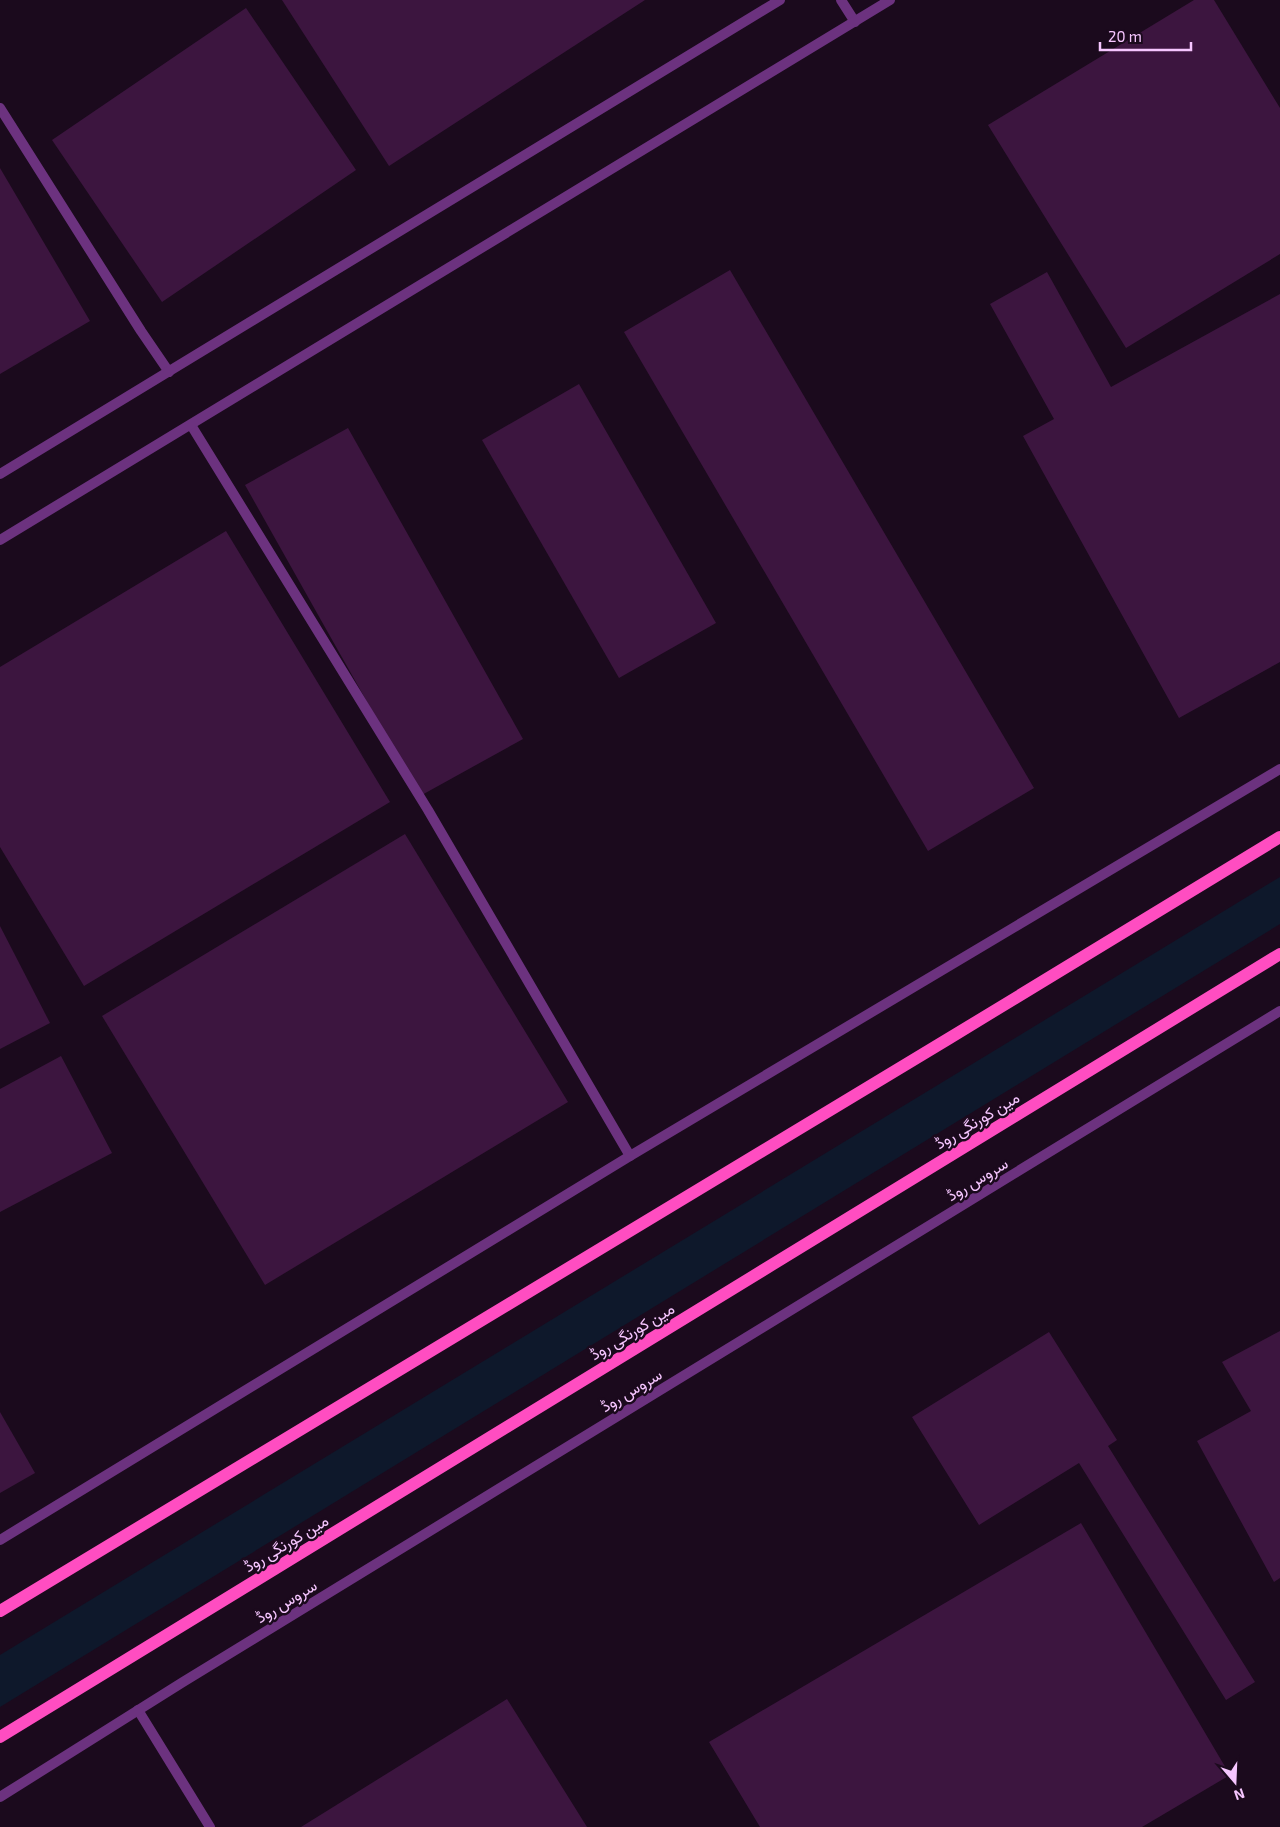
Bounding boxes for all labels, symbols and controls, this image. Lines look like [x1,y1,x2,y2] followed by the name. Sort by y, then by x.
[1100,20,1191,52] scale bar
[1108,27,1142,45] text: 20 m
[931,1087,1024,1154] street label: مین کورنگی روڈ
[943,1153,1012,1206] street label: سروس روڈ
[586,1298,679,1365] street label: مین کورنگی روڈ
[597,1364,666,1417] street label: سروس روڈ
[240,1510,333,1577] street label: مین کورنگی روڈ
[252,1575,321,1628] street label: سروس روڈ
[1210,1757,1260,1807] north arrow
[1232,1785,1247,1804] text: N

